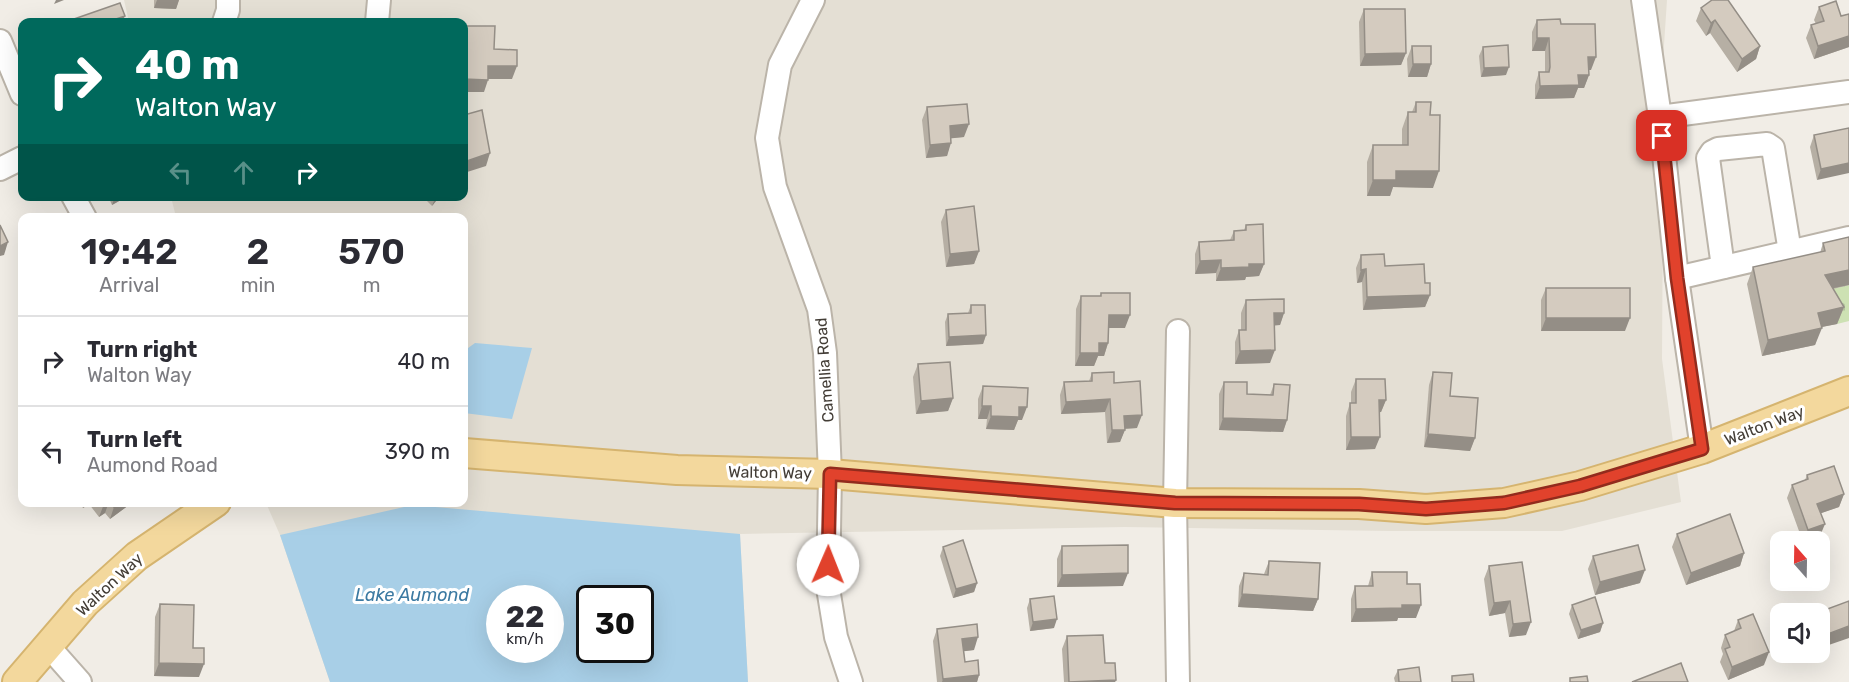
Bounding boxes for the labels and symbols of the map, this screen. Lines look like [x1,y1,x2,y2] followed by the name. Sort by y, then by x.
[1636,110,1687,161] pin
[811,317,838,423] street label: Camellia Road
[1722,402,1807,449] street label: Walton Way
[728,462,812,483] street label: Walton Way
[1770,531,1830,591] north arrow
[796,533,860,597] position arrow
[72,549,147,620] street label: Walton Way
[355,584,469,606] water label: Lake Aumond
[576,585,654,663] speed limit sign: 30

